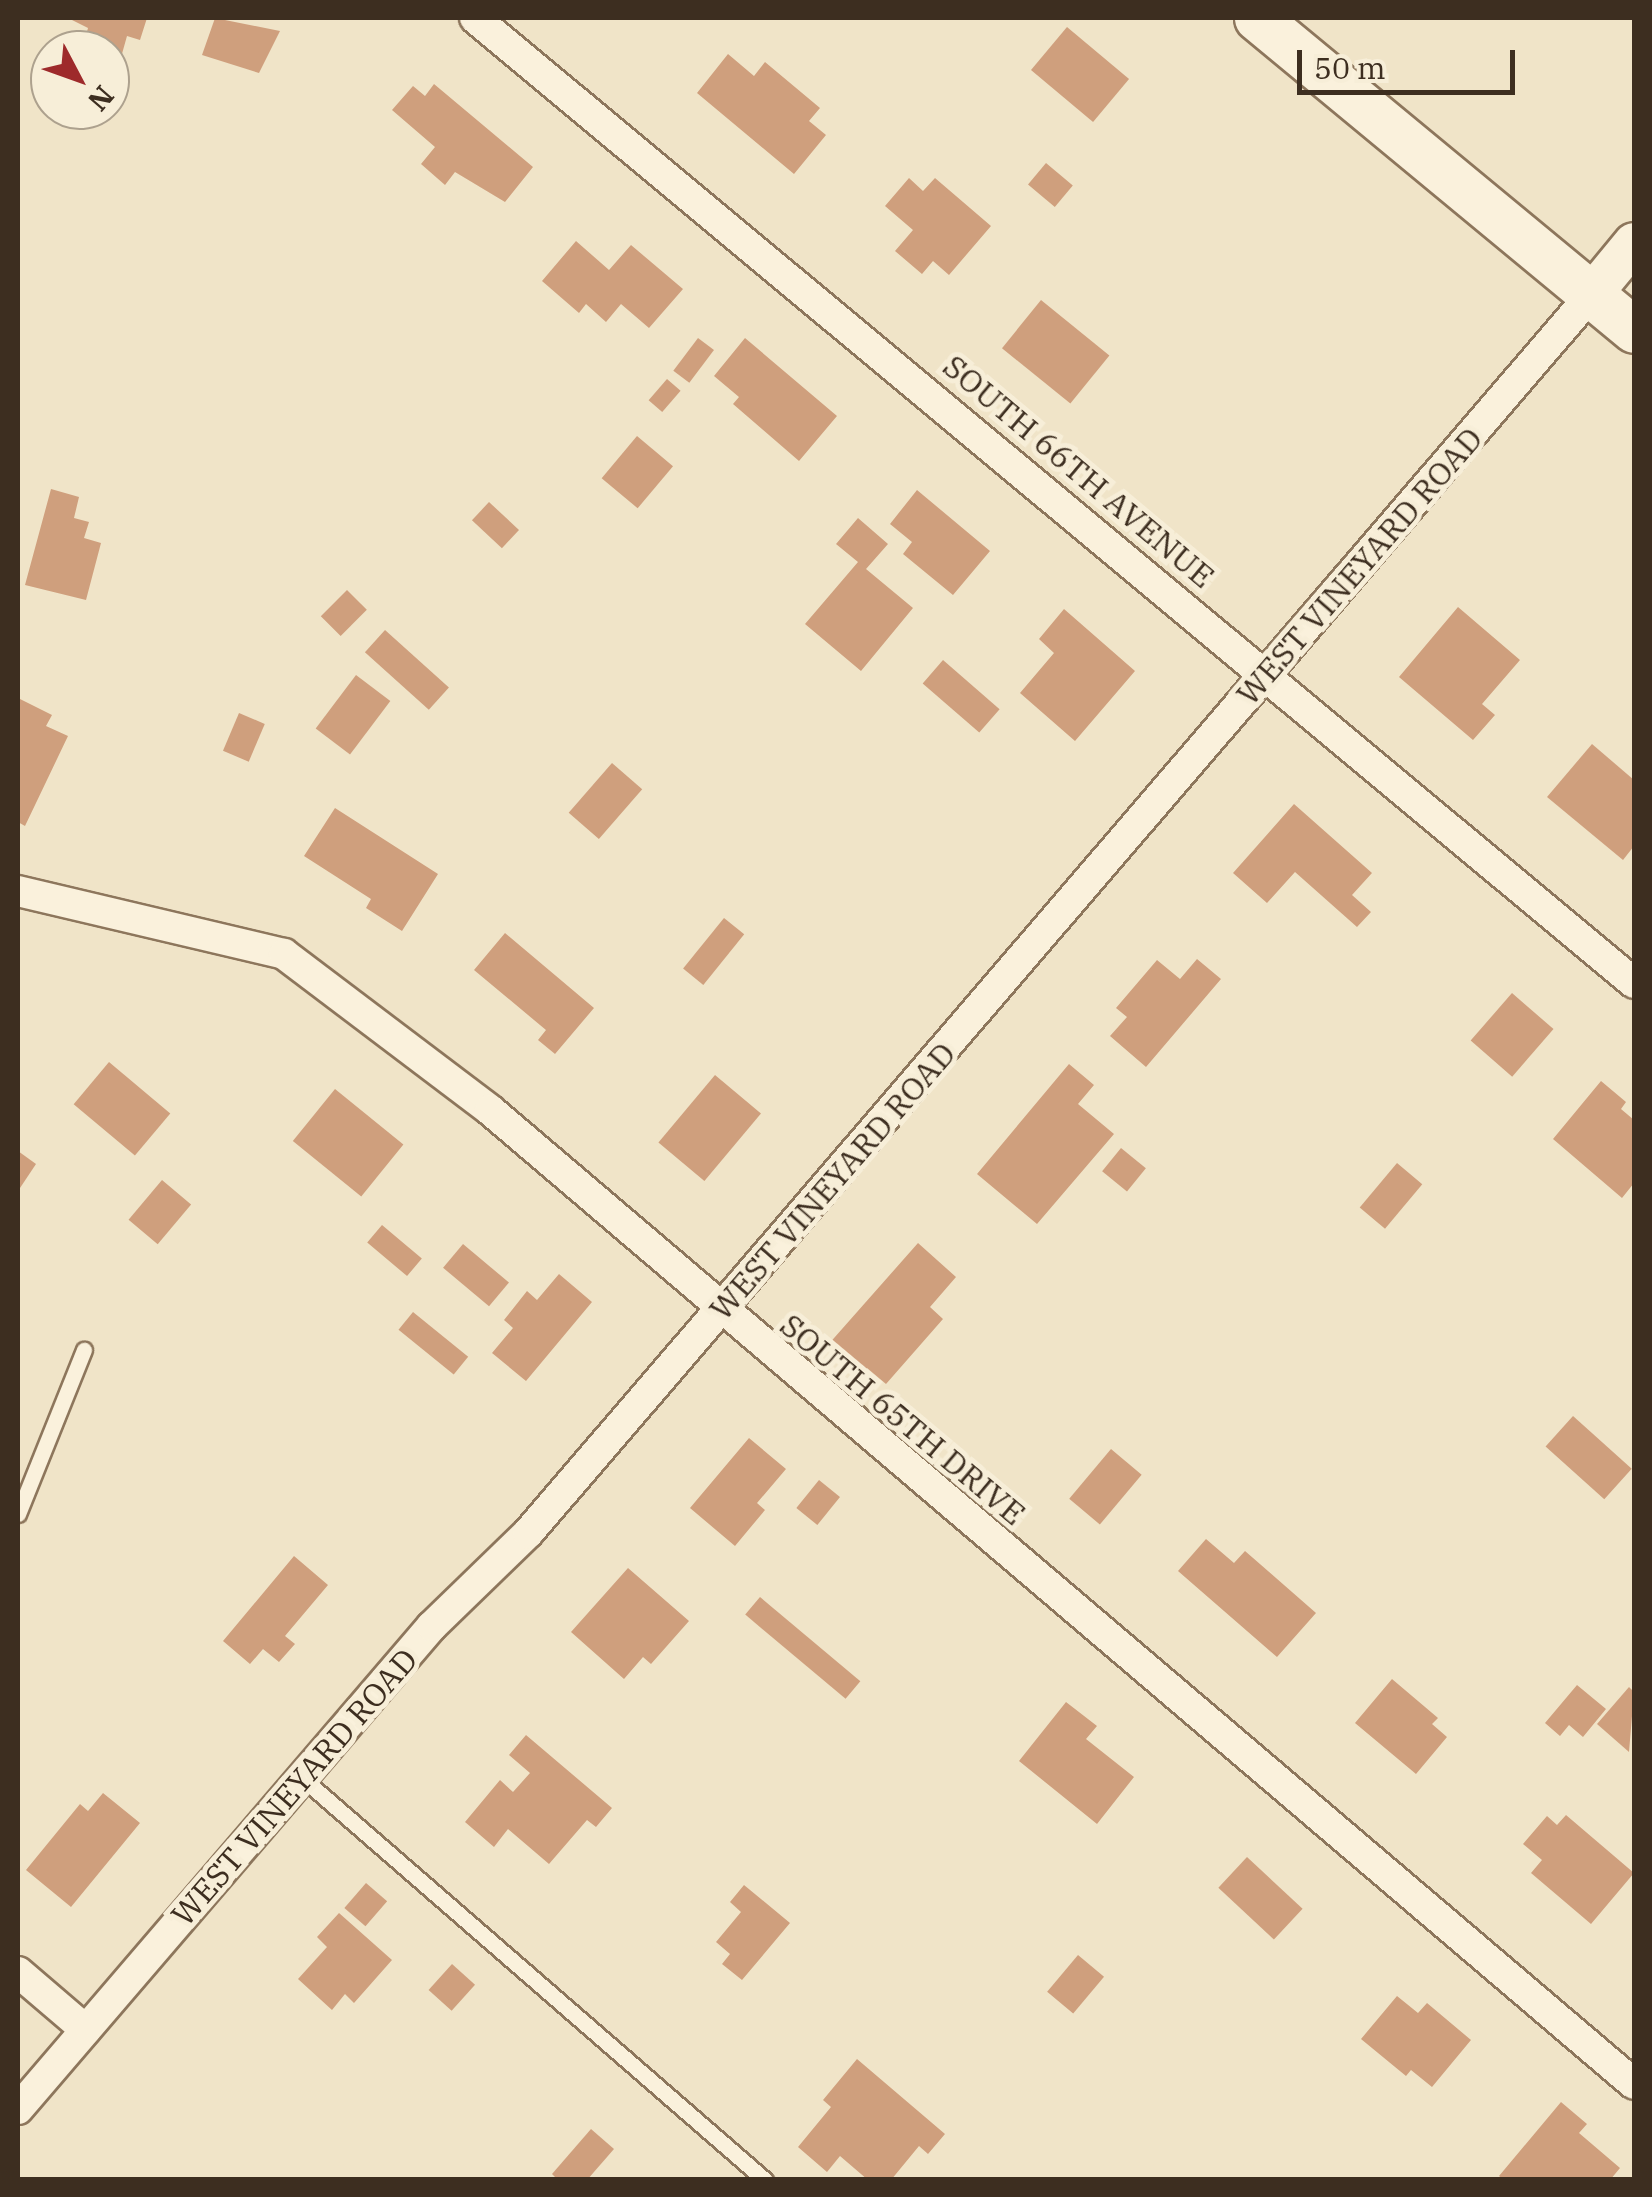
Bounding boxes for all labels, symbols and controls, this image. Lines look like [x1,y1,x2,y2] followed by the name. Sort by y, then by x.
[30,30,130,130] north arrow
[1302,30,1520,92] scale bar
[1314,48,1386,87] text: 50 m
[80,78,123,119] text: N
[936,346,1222,596] street label: SOUTH 66TH AVENUE
[1228,419,1490,713] street label: WEST VINEYARD ROAD
[701,1034,963,1328] street label: WEST VINEYARD ROAD
[773,1305,1033,1533] street label: SOUTH 65TH DRIVE
[163,1640,425,1934] street label: WEST VINEYARD ROAD

